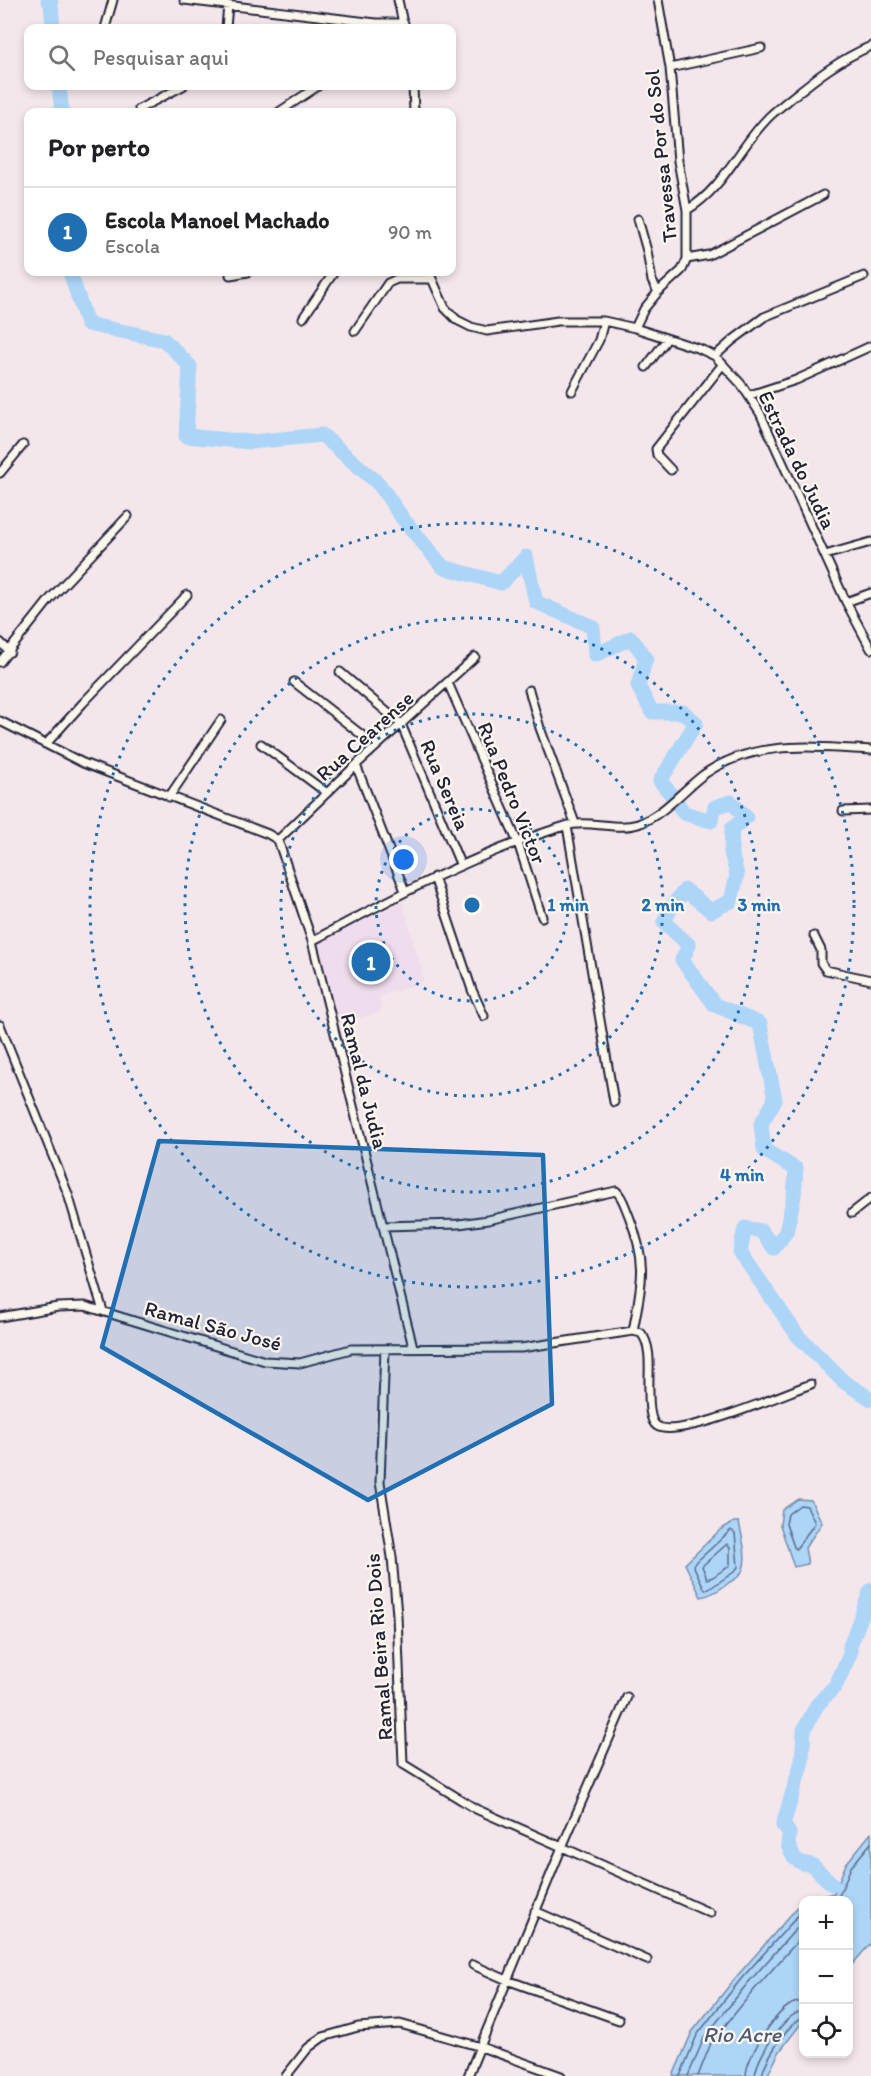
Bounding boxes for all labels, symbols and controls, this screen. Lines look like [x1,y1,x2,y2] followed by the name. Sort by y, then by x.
[24,24,456,90] search box
[45,41,78,74] icon: search
[93,44,229,71] text: Pesquisar aqui
[639,68,682,244] street label: Travessa Por do Sol
[48,131,150,163] text: Por perto
[105,207,329,234] text: Escola Manoel Machado
[63,220,72,244] text: 1
[388,220,432,244] text: 90 m
[105,234,160,258] text: Escola
[753,387,842,533] street label: Estrada do Judia
[311,685,419,786] street label: Rua Cearense
[473,718,552,867] street label: Rua Pedro Victor
[415,736,476,834] street label: Rua Sereia
[389,845,418,874] your location
[547,894,589,916] text: 1 min
[642,894,685,916] text: 2 min
[737,894,781,916] text: 3 min
[462,895,482,915] centre of rings
[352,940,391,984] pin: 1
[336,1010,393,1151] street label: Ramal da Judia
[720,1164,765,1186] text: 4 min
[142,1295,284,1356] street label: Ramal São José
[359,1553,398,1741] street label: Ramal Beira Rio Dois
[799,1896,853,2058] map controls
[799,1896,853,1950] button: +
[799,1950,853,2004] button: −
[799,2004,853,2058] button: locate
[703,2021,783,2048] water label: Rio Acre

